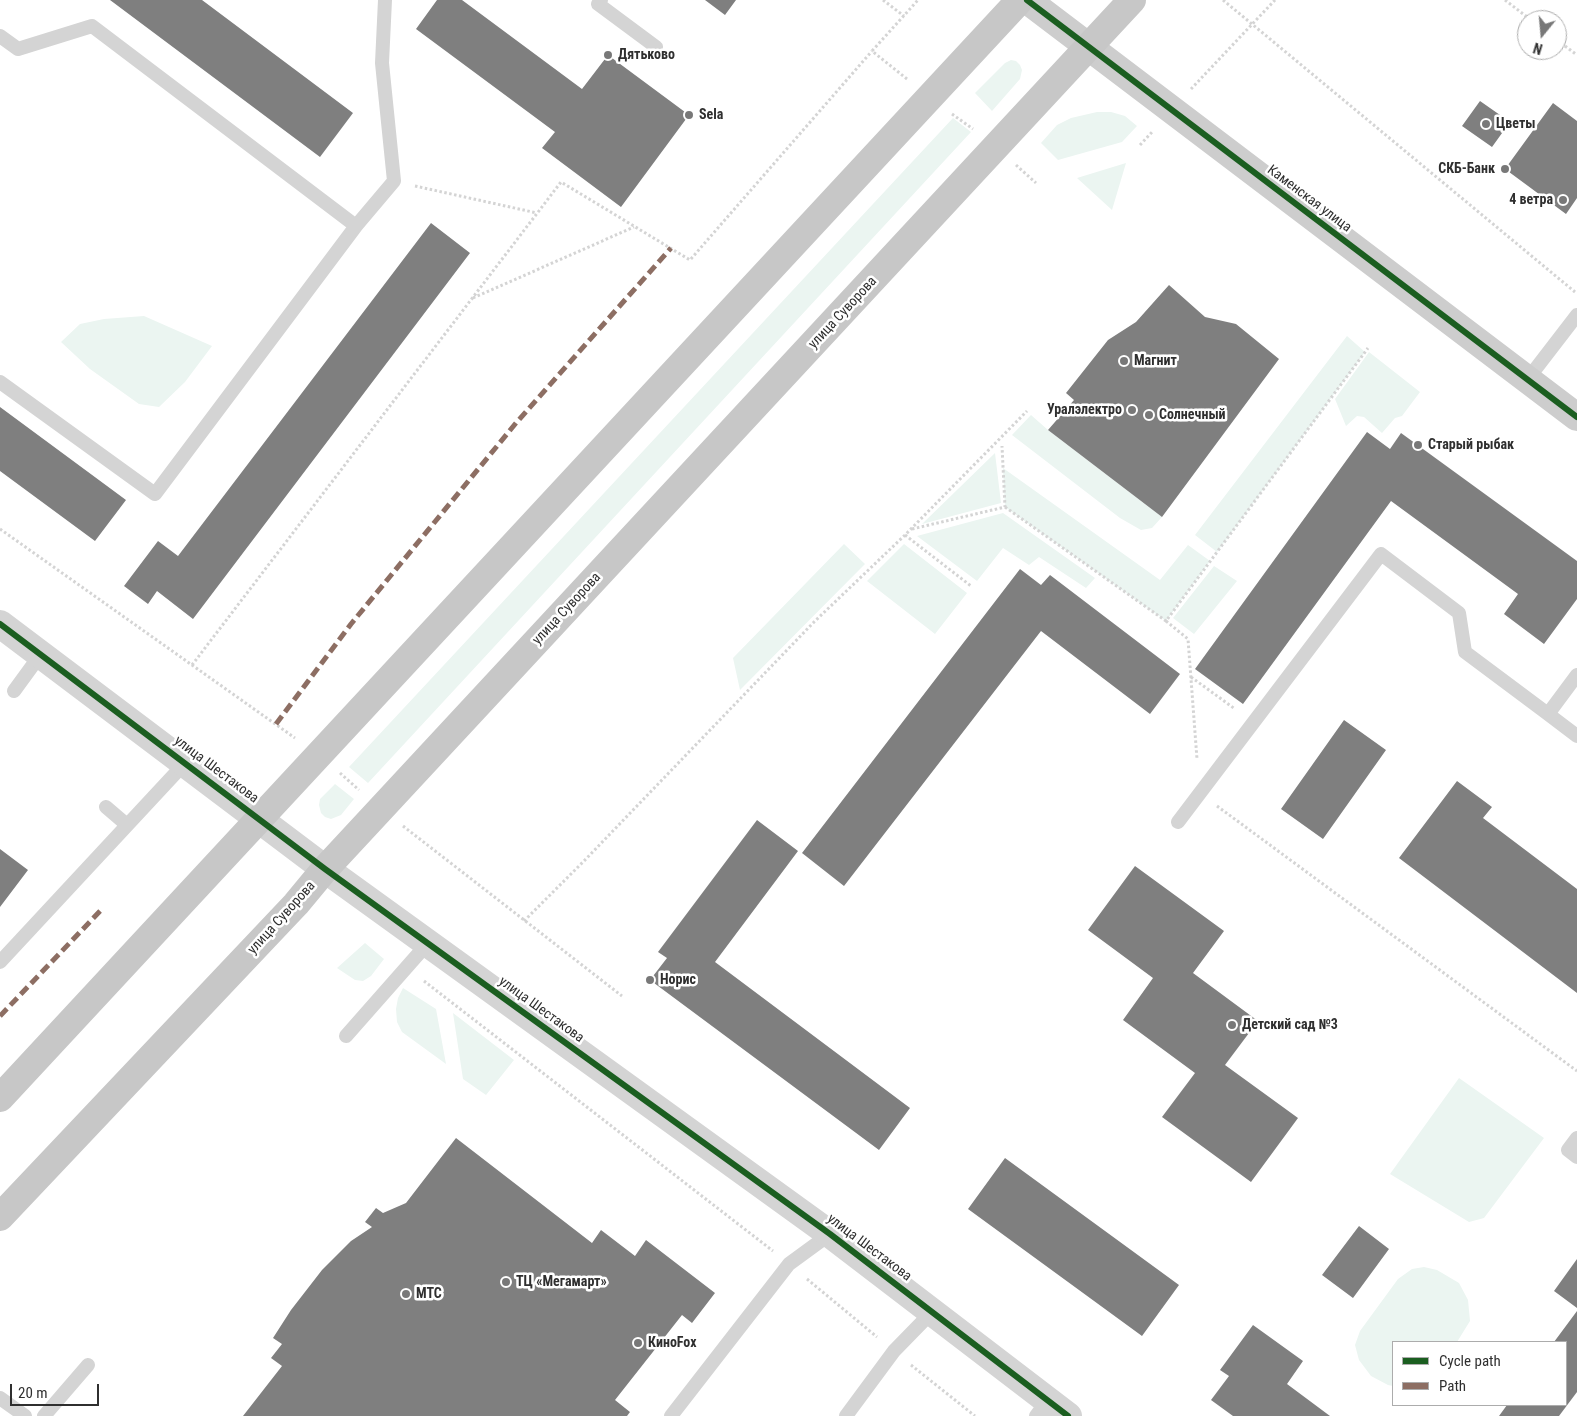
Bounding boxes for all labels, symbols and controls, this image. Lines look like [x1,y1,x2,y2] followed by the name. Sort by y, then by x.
[1517,10,1567,60] north arrow
[1531,39,1544,57] text: N
[618,47,675,63] place label: Дятьково
[602,49,614,61] marker: Дятьково
[699,107,723,123] place label: Sela
[683,109,695,121] marker: Sela
[1496,116,1536,132] place label: Цветы
[1480,118,1492,130] marker: Цветы
[1438,161,1495,177] place label: СКБ-Банк
[1264,162,1354,236] street label: Каменская улица
[1499,163,1511,175] marker: СКБ-Банк
[1509,192,1553,208] place label: 4 ветра
[1557,194,1569,206] marker: 4 ветра
[805,273,881,353] street label: улица Суворова
[1134,353,1177,369] place label: Магнит
[1118,355,1130,367] marker: Магнит
[1047,402,1122,418] place label: Уралэлектро
[1126,404,1138,416] marker: Уралэлектро
[1159,407,1226,423] place label: Солнечный
[1143,409,1155,421] marker: Солнечный
[1428,437,1514,453] place label: Старый рыбак
[1412,439,1424,451] marker: Старый рыбак
[529,569,605,649] street label: улица Суворова
[170,733,262,807] street label: улица Шестакова
[245,878,319,958] street label: улица Суворова
[660,972,696,988] place label: Норис
[495,973,587,1047] street label: улица Шестакова
[644,974,656,986] marker: Норис
[1242,1017,1338,1033] place label: Детский сад №3
[1226,1019,1238,1031] marker: Детский сад №3
[823,1211,915,1285] street label: улица Шестакова
[516,1274,607,1290] place label: ТЦ «Мегамарт»
[500,1276,512,1288] marker: ТЦ «Мегамарт»
[416,1286,442,1302] place label: МТС
[400,1288,412,1300] marker: МТС
[648,1335,697,1351] place label: КиноFox
[632,1337,644,1349] marker: КиноFox
[1392,1341,1567,1406] legend
[1439,1352,1501,1370] text: Cycle path
[12,1374,101,1406] scale bar
[1439,1377,1466,1395] text: Path
[18,1384,48,1402] text: 20 m

